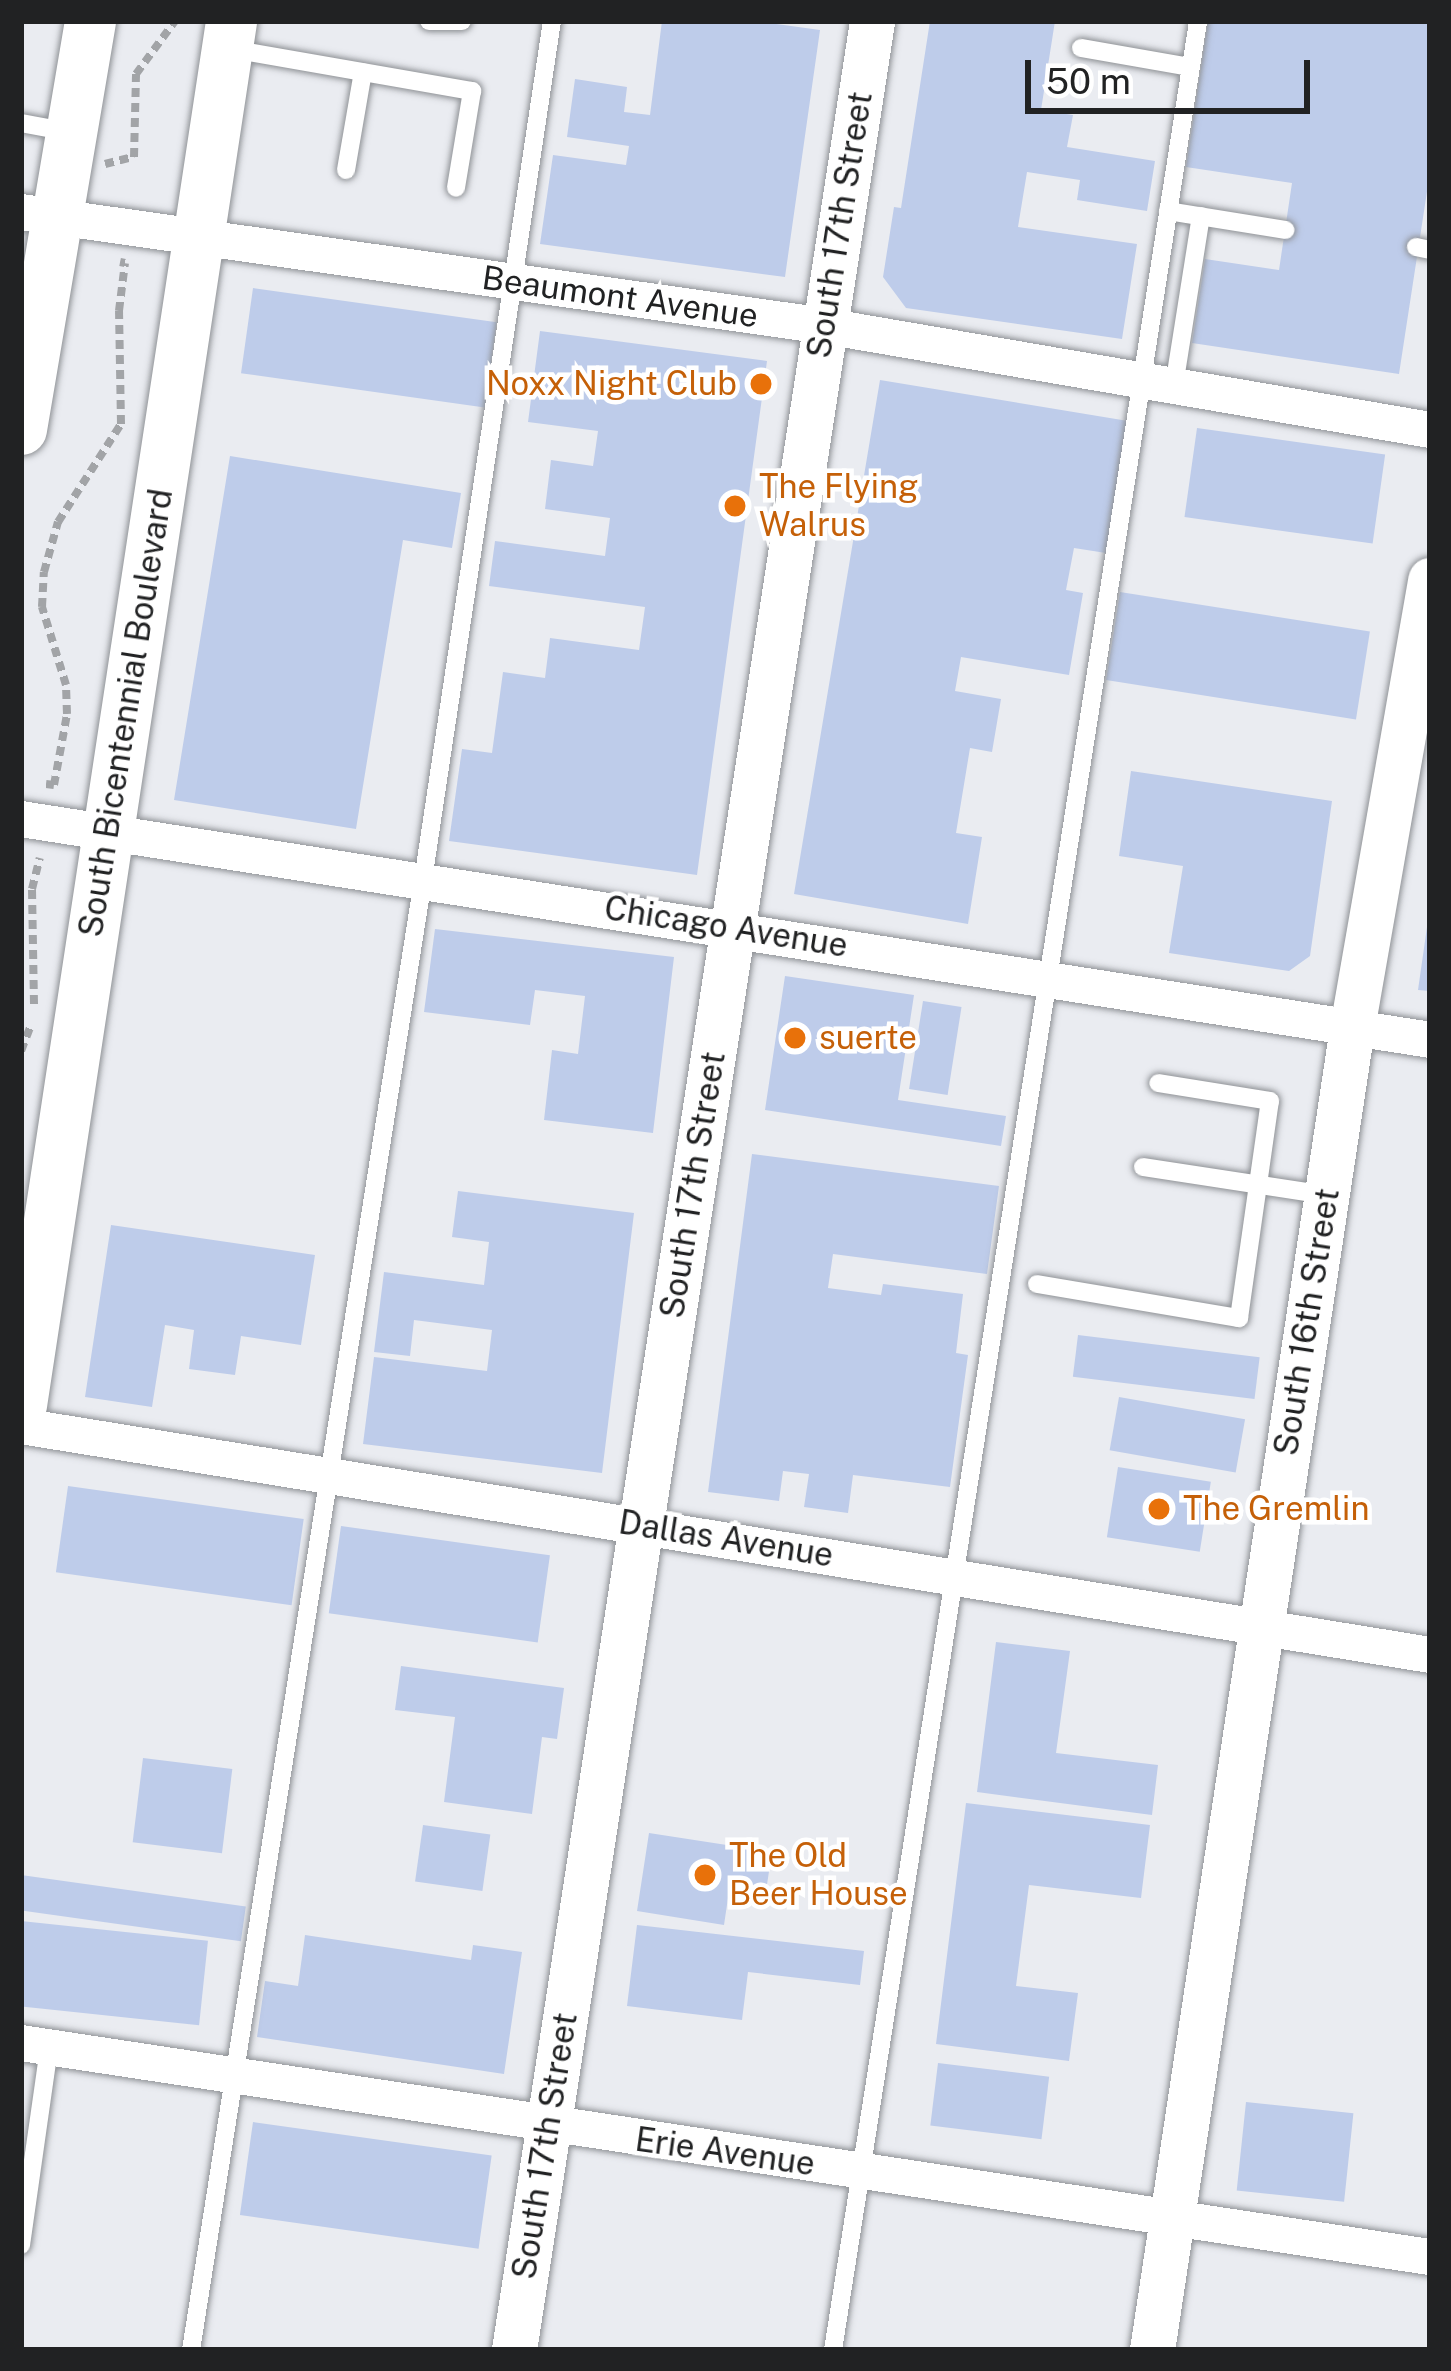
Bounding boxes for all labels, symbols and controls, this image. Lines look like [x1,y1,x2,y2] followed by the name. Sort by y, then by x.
[1031,36,1316,110] scale bar
[1046,60,1131,102] text: 50 m
[799,89,881,361] street label: South 17th Street
[480,258,760,336] street label: Beaumont Avenue
[486,364,737,404] place label: Noxx Night Club
[748,371,774,397] marker: Noxx Night Club
[759,467,919,545] place label: The Flying Walrus
[71,486,181,940] street label: South Bicentennial Boulevard
[722,493,748,519] marker: The Flying Walrus
[601,888,851,966] street label: Chicago Avenue
[819,1018,917,1058] place label: suerte
[782,1025,808,1051] marker: suerte
[652,1049,734,1321] street label: South 17th Street
[1266,1186,1348,1458] street label: South 16th Street
[1183,1489,1370,1529] place label: The Gremlin
[1146,1496,1172,1522] marker: The Gremlin
[616,1503,836,1575] street label: Dallas Avenue
[729,1836,908,1914] place label: The Old Beer House
[692,1862,718,1888] marker: The Old Beer House
[504,2010,586,2282] street label: South 17th Street
[633,2120,817,2184] street label: Erie Avenue

